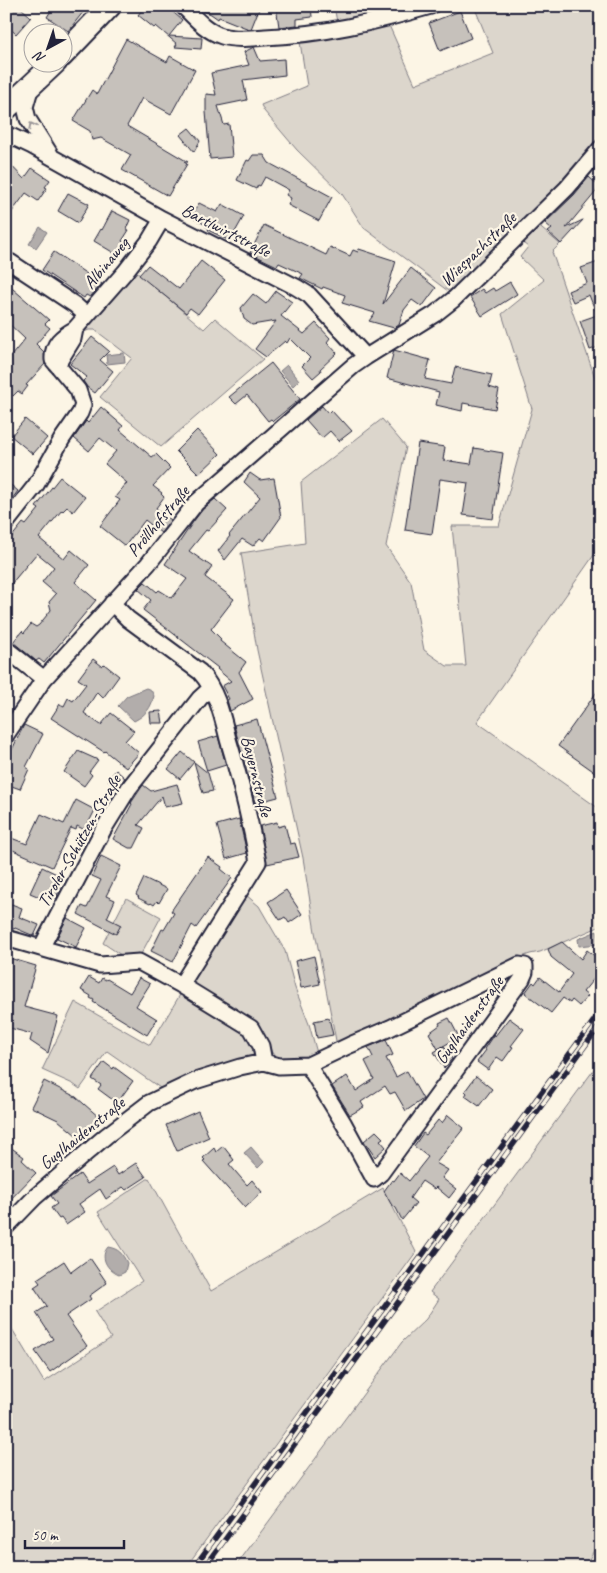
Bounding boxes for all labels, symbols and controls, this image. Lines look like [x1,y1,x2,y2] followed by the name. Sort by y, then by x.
[22,22,72,72] north arrow
[29,47,49,67] text: N
[28,122,38,131] one-way arrow
[178,198,275,262] street label: Bartlwirtstraße
[435,206,522,291] street label: Wiespachstraße
[78,232,135,293] street label: Albinaweg
[122,480,195,561] street label: Pröllhofstraße
[236,733,278,820] street label: Bayernstraße
[32,770,126,911] street label: Tiroler-Schützen-Straße
[430,971,509,1068] street label: Guglhaidenstraße
[35,1091,130,1174] street label: Guglhaidenstraße
[25,1518,124,1550] scale bar
[32,1526,59,1545] text: 50 m

